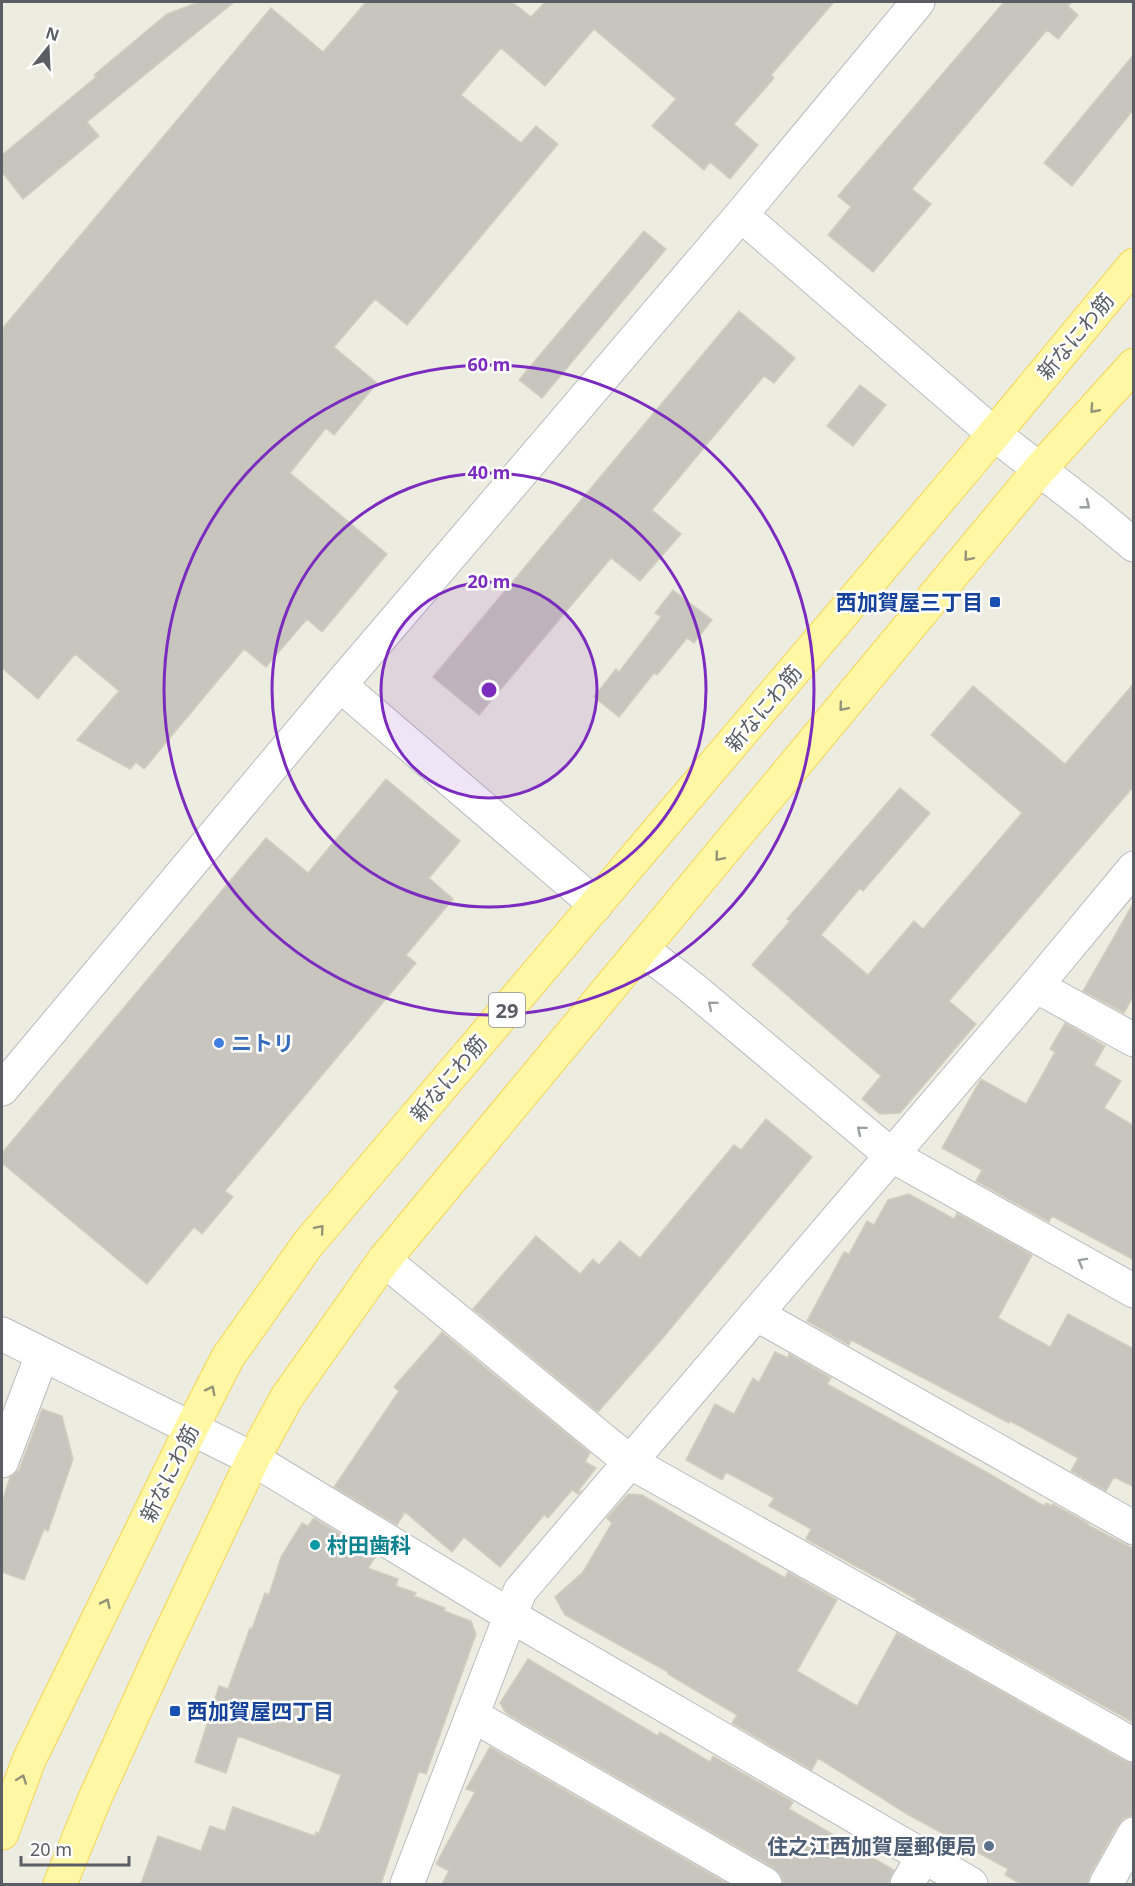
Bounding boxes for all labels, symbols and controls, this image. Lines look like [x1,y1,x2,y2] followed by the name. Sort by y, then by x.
[18,18,78,78] north arrow
[43,21,62,46] text: N
[1031,287,1119,385] street label: 新なにわ筋
[468,352,510,376] text: 60 m
[1090,402,1101,413] one-way arrow
[468,460,510,484] text: 40 m
[1079,498,1090,509] one-way arrow
[964,550,975,561] one-way arrow
[468,569,510,593] text: 20 m
[836,588,983,616] place label: 西加賀屋三丁目
[988,595,1002,609] marker: 西加賀屋三丁目
[719,659,807,757] street label: 新なにわ筋
[479,680,499,700] centre of rings
[839,700,850,711] one-way arrow
[715,850,726,861] one-way arrow
[489,993,525,1027] road number: 29
[708,1001,719,1012] one-way arrow
[231,1029,294,1057] place label: ニトリ
[404,1029,492,1127] street label: 新なにわ筋
[212,1036,226,1050] marker: ニトリ
[857,1127,868,1138] one-way arrow
[313,1225,324,1236] one-way arrow
[1078,1258,1089,1269] one-way arrow
[204,1386,215,1396] one-way arrow
[133,1420,205,1526] street label: 新なにわ筋
[327,1531,411,1559] place label: 村田歯科
[308,1538,322,1552] marker: 村田歯科
[99,1598,110,1609] one-way arrow
[187,1697,334,1725] place label: 西加賀屋四丁目
[168,1704,182,1718] marker: 西加賀屋四丁目
[15,1774,27,1785] one-way arrow
[21,1829,129,1867] scale bar
[767,1832,977,1860] place label: 住之江西加賀屋郵便局
[30,1837,72,1861] text: 20 m
[982,1839,996,1853] marker: 住之江西加賀屋郵便局

